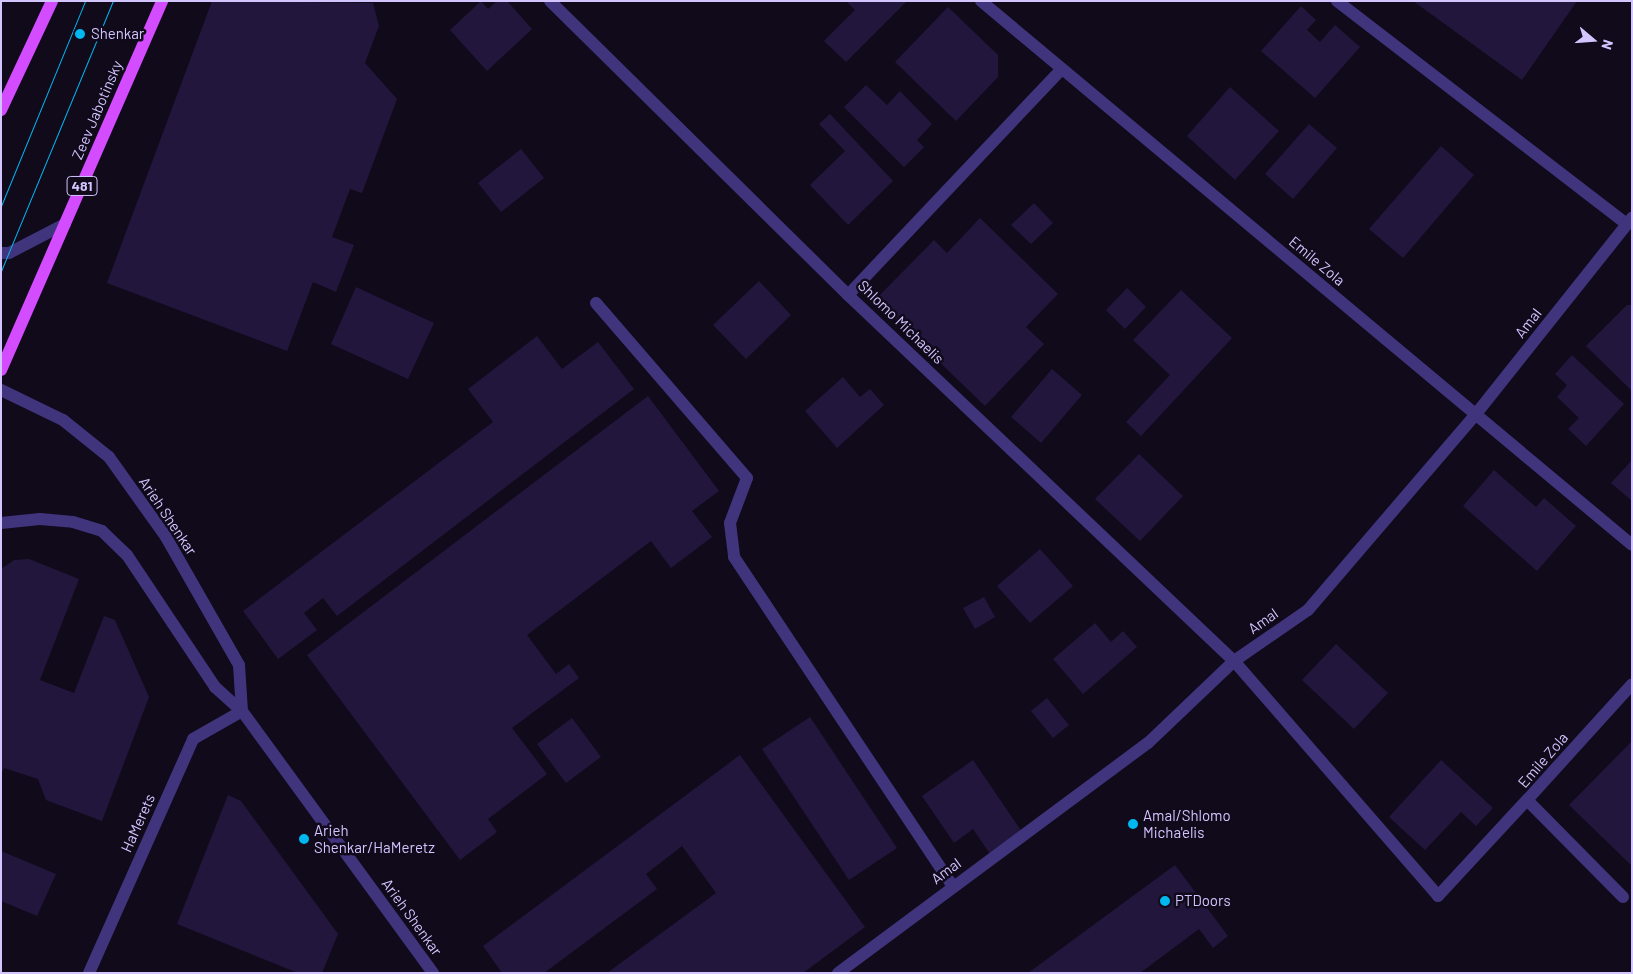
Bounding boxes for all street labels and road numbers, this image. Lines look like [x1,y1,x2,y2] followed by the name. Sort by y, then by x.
[68,58,126,162] street label: Zeev Jabotinsky
[66,175,98,198] road number: 481
[1285,232,1349,290] street label: Emile Zola
[854,276,948,368] street label: Shlomo Michaelis
[1511,305,1545,341] street label: Amal
[135,473,201,559] street label: Arieh Shenkar
[1244,604,1282,638] street label: Amal
[1514,729,1572,791] street label: Emile Zola
[117,791,159,855] street label: HaMerets
[928,854,964,888] street label: Amal
[378,875,446,959] street label: Arieh Shenkar

